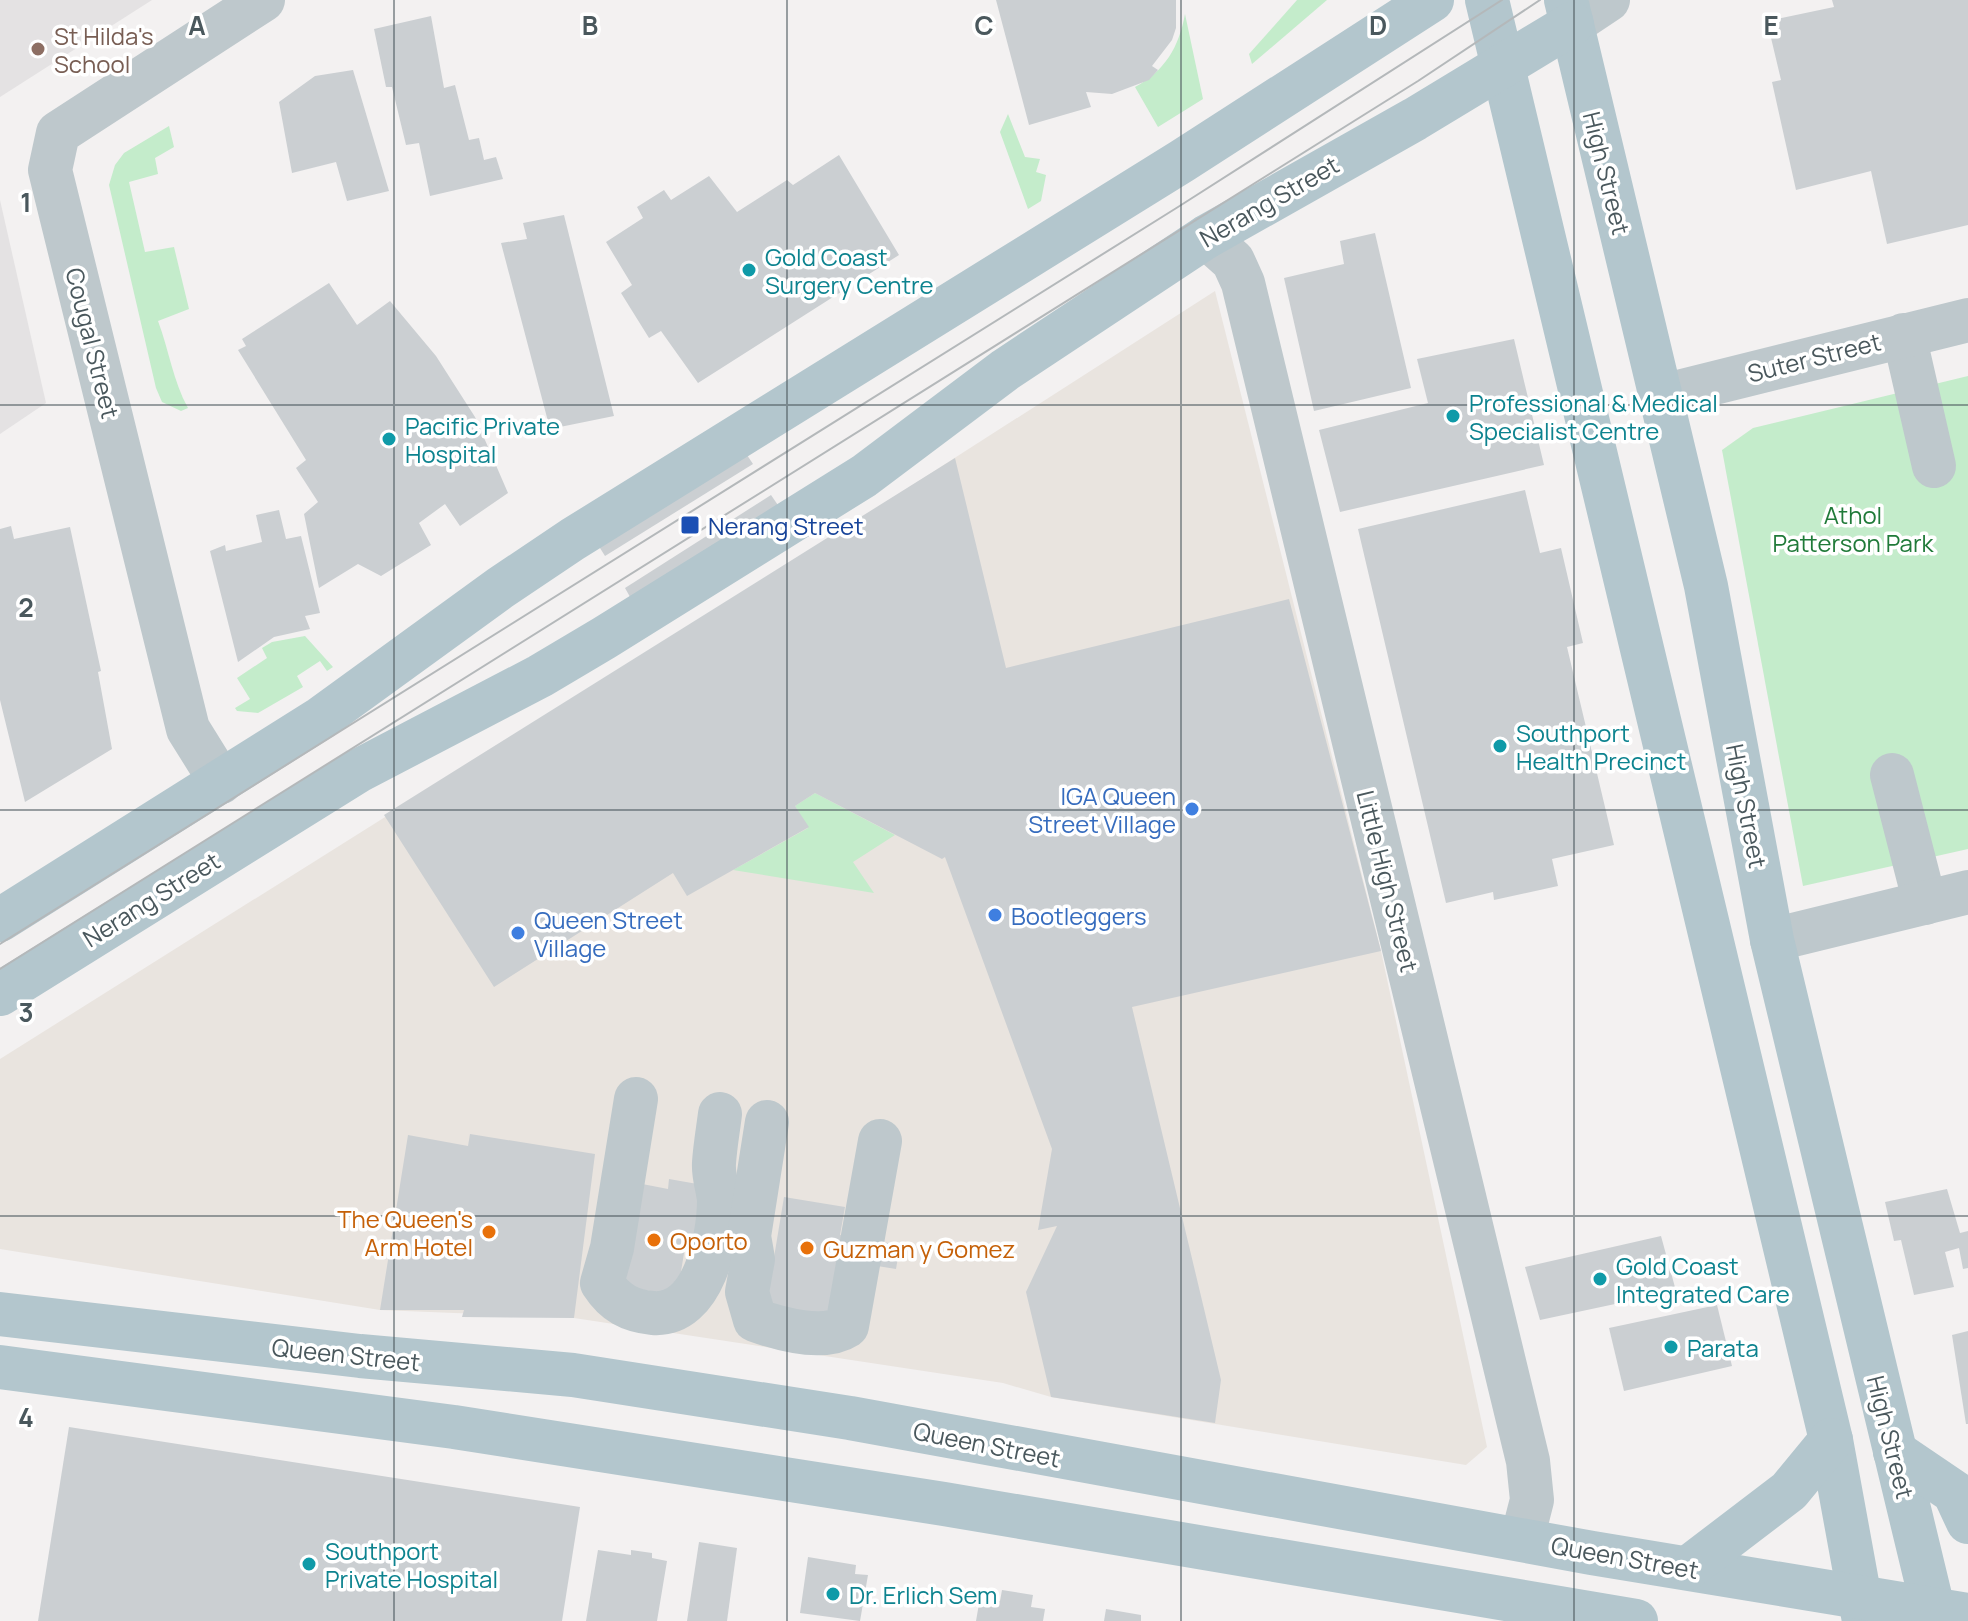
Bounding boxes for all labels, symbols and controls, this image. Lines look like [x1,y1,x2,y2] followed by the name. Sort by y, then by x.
[188,7,206,43] text: A
[582,7,598,43] text: B
[974,7,994,43] text: C
[1369,7,1387,43] text: D
[1763,7,1779,43] text: E
[54,19,154,80] place label: St Hilda's School
[29,40,47,58] marker: St Hilda's School
[1576,108,1638,238] street label: High Street
[1193,148,1345,254] street label: Nerang Street
[20,184,32,220] text: 1
[765,240,934,301] place label: Gold Coast Surgery Centre
[740,261,758,279] marker: Gold Coast Surgery Centre
[58,264,128,422] street label: Cougal Street
[1744,325,1884,389] street label: Suter Street
[1469,386,1718,447] place label: Professional & Medical Specialist Centre
[1444,407,1462,425] marker: Professional & Medical Specialist Centre
[405,409,560,470] place label: Pacific Private Hospital
[380,430,398,448] marker: Pacific Private Hospital
[1773,498,1935,559] park label: Athol Patterson Park
[708,509,864,542] place label: Nerang Street
[679,514,701,536] marker: Nerang Street
[18,589,34,625] text: 2
[1516,716,1686,777] place label: Southport Health Precinct
[1491,737,1509,755] marker: Southport Health Precinct
[1719,741,1775,871] street label: High Street
[1028,779,1176,840] place label: IGA Queen Street Village
[1350,787,1426,975] street label: Little High Street
[1183,800,1201,818] marker: IGA Queen Street Village
[76,844,226,954] street label: Nerang Street
[1011,899,1147,932] place label: Bootleggers
[534,903,683,964] place label: Queen Street Village
[986,906,1004,924] marker: Bootleggers
[509,924,527,942] marker: Queen Street Village
[18,994,34,1030] text: 3
[337,1202,473,1263] place label: The Queen's Arm Hotel
[480,1223,498,1241] marker: The Queen's Arm Hotel
[670,1224,748,1257] place label: Oporto
[645,1231,663,1249] marker: Oporto
[823,1232,1015,1265] place label: Guzman y Gomez
[798,1239,816,1257] marker: Guzman y Gomez
[1616,1249,1790,1310] place label: Gold Coast Integrated Care
[1591,1270,1609,1288] marker: Gold Coast Integrated Care
[270,1330,422,1378] street label: Queen Street
[1687,1331,1759,1364] place label: Parata
[1662,1338,1680,1356] marker: Parata
[1860,1372,1922,1502] street label: High Street
[18,1399,34,1435] text: 4
[911,1414,1063,1474] street label: Queen Street
[1549,1528,1701,1586] street label: Queen Street
[325,1534,498,1595] place label: Southport Private Hospital
[300,1555,318,1573] marker: Southport Private Hospital
[849,1578,997,1611] place label: Dr. Erlich Sem
[824,1585,842,1603] marker: Dr. Erlich Sem

